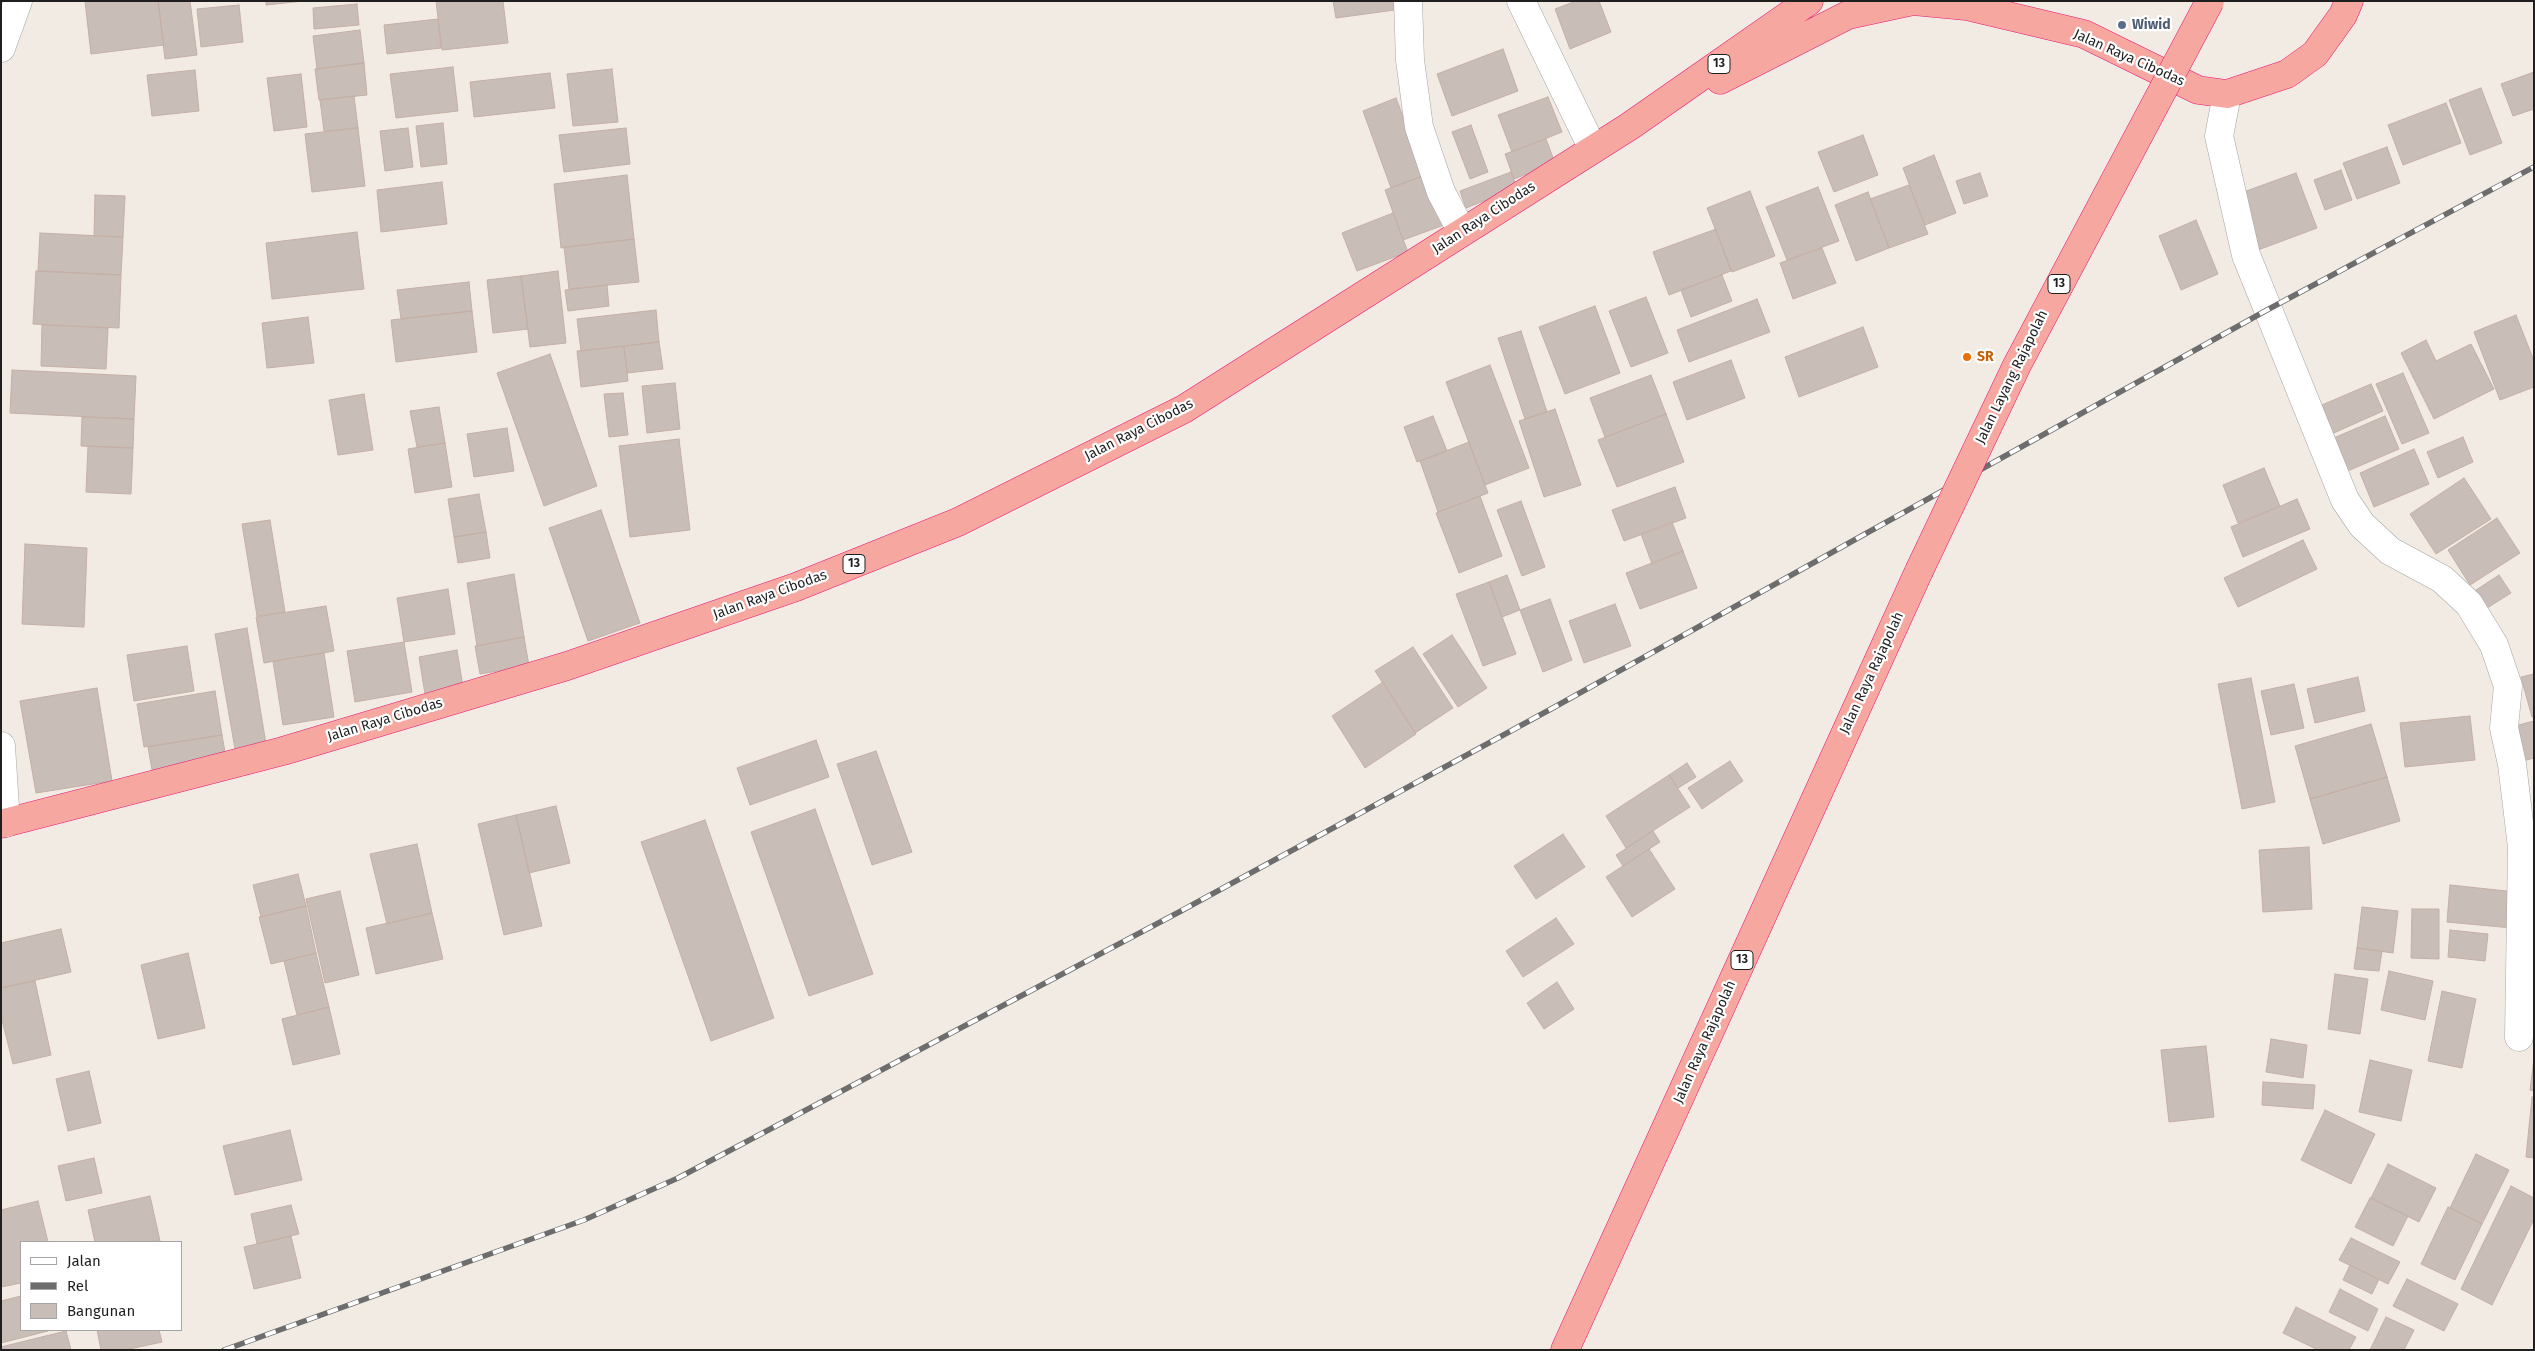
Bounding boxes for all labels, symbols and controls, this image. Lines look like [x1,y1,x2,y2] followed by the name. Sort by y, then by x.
[2132,17,2171,33] place label: Wiwid
[2116,19,2128,31] marker: Wiwid
[2071,26,2187,90] street label: Jalan Raya Cibodas
[1708,54,1730,74] road number: 13
[1429,178,1539,258] street label: Jalan Raya Cibodas
[2048,274,2070,294] road number: 13
[1972,307,2052,447] street label: Jalan Layang Rajapolah
[1977,349,1994,365] place label: SR
[1961,351,1973,363] marker: SR
[1082,395,1196,465] street label: Jalan Raya Cibodas
[843,554,865,574] road number: 13
[711,567,829,623] street label: Jalan Raya Cibodas
[1836,609,1908,737] street label: Jalan Raya Rajapolah
[325,694,445,746] street label: Jalan Raya Cibodas
[1731,950,1753,970] road number: 13
[1670,978,1740,1106] street label: Jalan Raya Rajapolah
[20,1241,182,1331] legend
[67,1252,101,1270] text: Jalan
[67,1277,88,1295] text: Rel
[67,1302,135,1320] text: Bangunan

